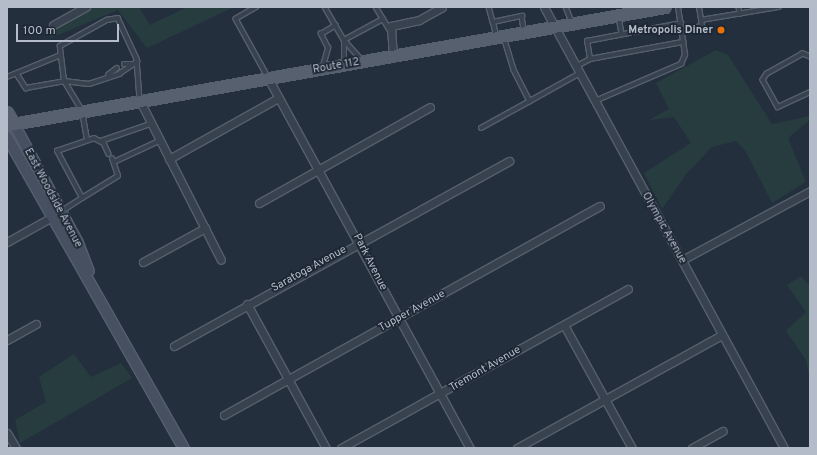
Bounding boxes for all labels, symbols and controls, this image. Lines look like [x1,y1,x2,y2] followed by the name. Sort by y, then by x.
[18,16,121,42] scale bar
[23,23,56,39] text: 100 m
[628,23,713,37] place label: Metropolis Diner
[716,25,726,35] marker: Metropolis Diner
[312,55,360,77] street label: Route 112
[21,146,85,250] street label: East Woodside Avenue
[639,190,689,266] street label: Olympic Avenue
[350,231,390,293] street label: Park Avenue
[269,243,349,295] street label: Saratoga Avenue
[376,287,448,335] street label: Tupper Avenue
[447,343,523,395] street label: Tremont Avenue

